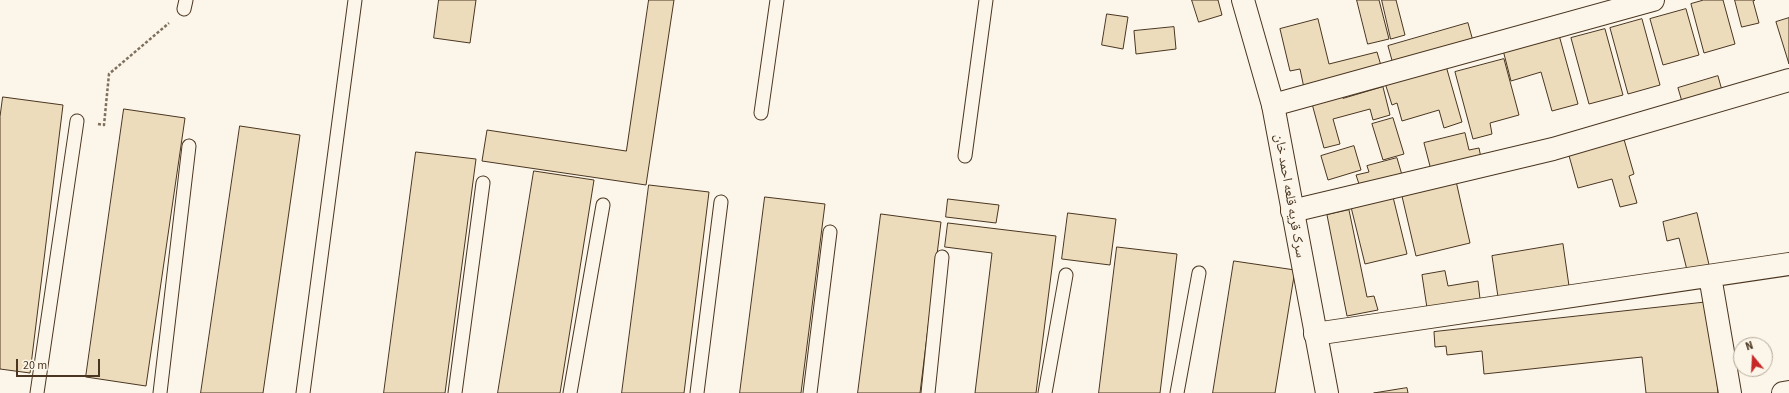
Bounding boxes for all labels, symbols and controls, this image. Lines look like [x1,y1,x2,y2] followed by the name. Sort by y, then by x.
[1270,133,1308,259] street label: سرک قریه قلعه احمد خان
[1733,337,1773,377] north arrow
[1744,338,1755,354] text: N
[18,351,102,377] scale bar
[23,357,47,374] text: 20 m

